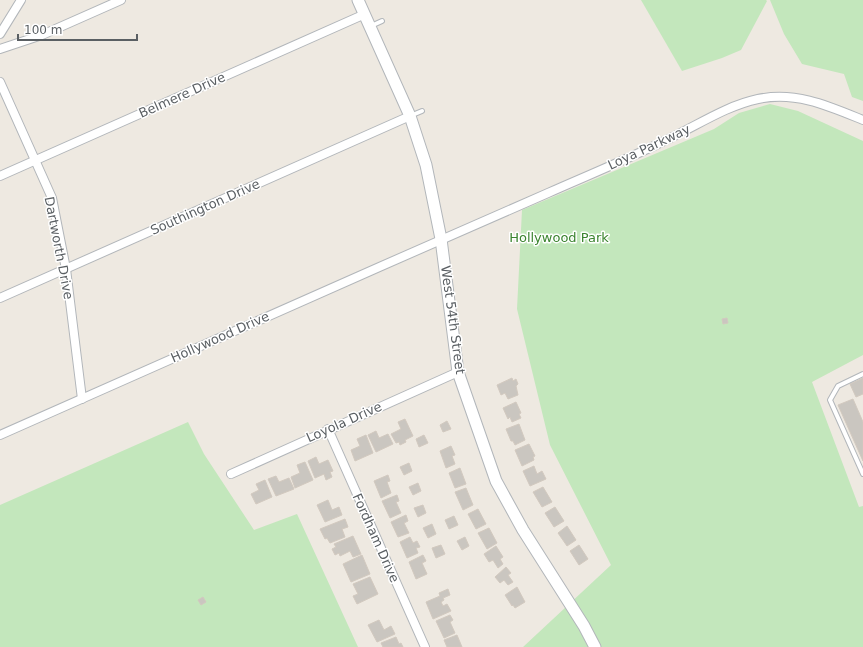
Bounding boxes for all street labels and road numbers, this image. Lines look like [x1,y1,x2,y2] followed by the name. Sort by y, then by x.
[136,69,228,121] street label: Belmere Drive
[605,121,693,173] street label: Loya Parkway
[148,176,262,238] street label: Southington Drive
[42,195,76,301] street label: Dartworth Drive
[438,265,468,375] street label: West 54th Street
[168,309,272,365] street label: Hollywood Drive
[304,399,384,445] street label: Loyola Drive
[350,491,402,585] street label: Fordham Drive

